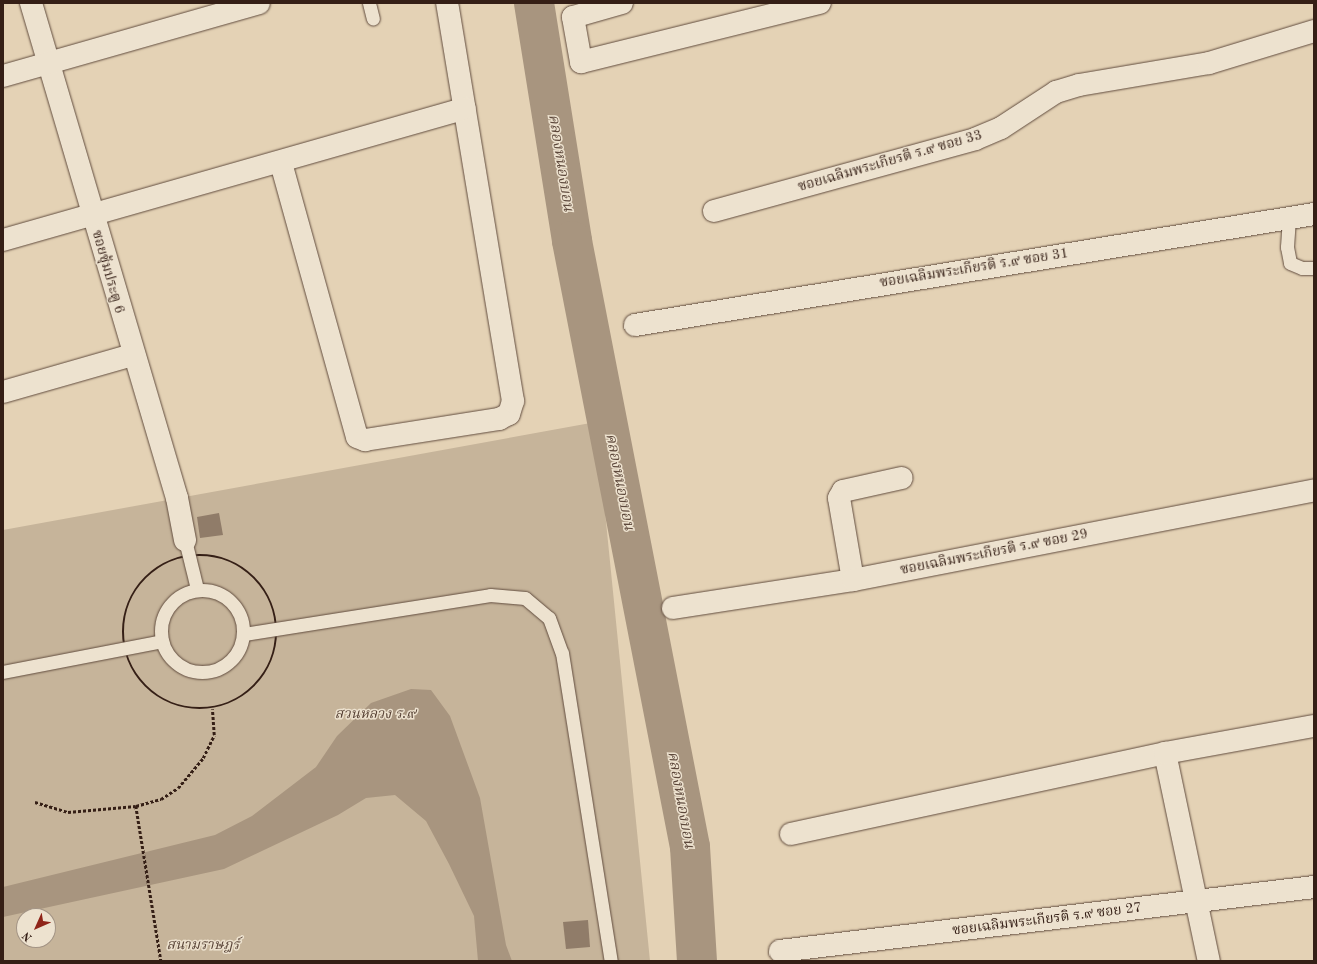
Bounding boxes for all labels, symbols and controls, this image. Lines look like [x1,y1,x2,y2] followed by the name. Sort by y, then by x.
[543,113,577,213] water label: คลองหนองบอน
[796,127,984,195] street label: ซอยเฉลิมพระเกียรติ ร.๙ ซอย 33
[88,228,128,316] street label: ซอยซุ้มประตู 6
[878,245,1070,291] street label: ซอยเฉลิมพระเกียรติ ร.๙ ซอย 31
[601,432,637,532] water label: คลองหนองบอน
[899,526,1089,578] street label: ซอยเฉลิมพระเกียรติ ร.๙ ซอย 29
[335,706,415,722] park label: สวนหลวง ร.๙
[663,750,697,850] water label: คลองหนองบอน
[951,899,1143,939] street label: ซอยเฉลิมพระเกียรติ ร.๙ ซอย 27
[16,908,56,948] north arrow
[21,929,35,943] text: N
[167,937,239,953] park label: สนามราษฎร์

